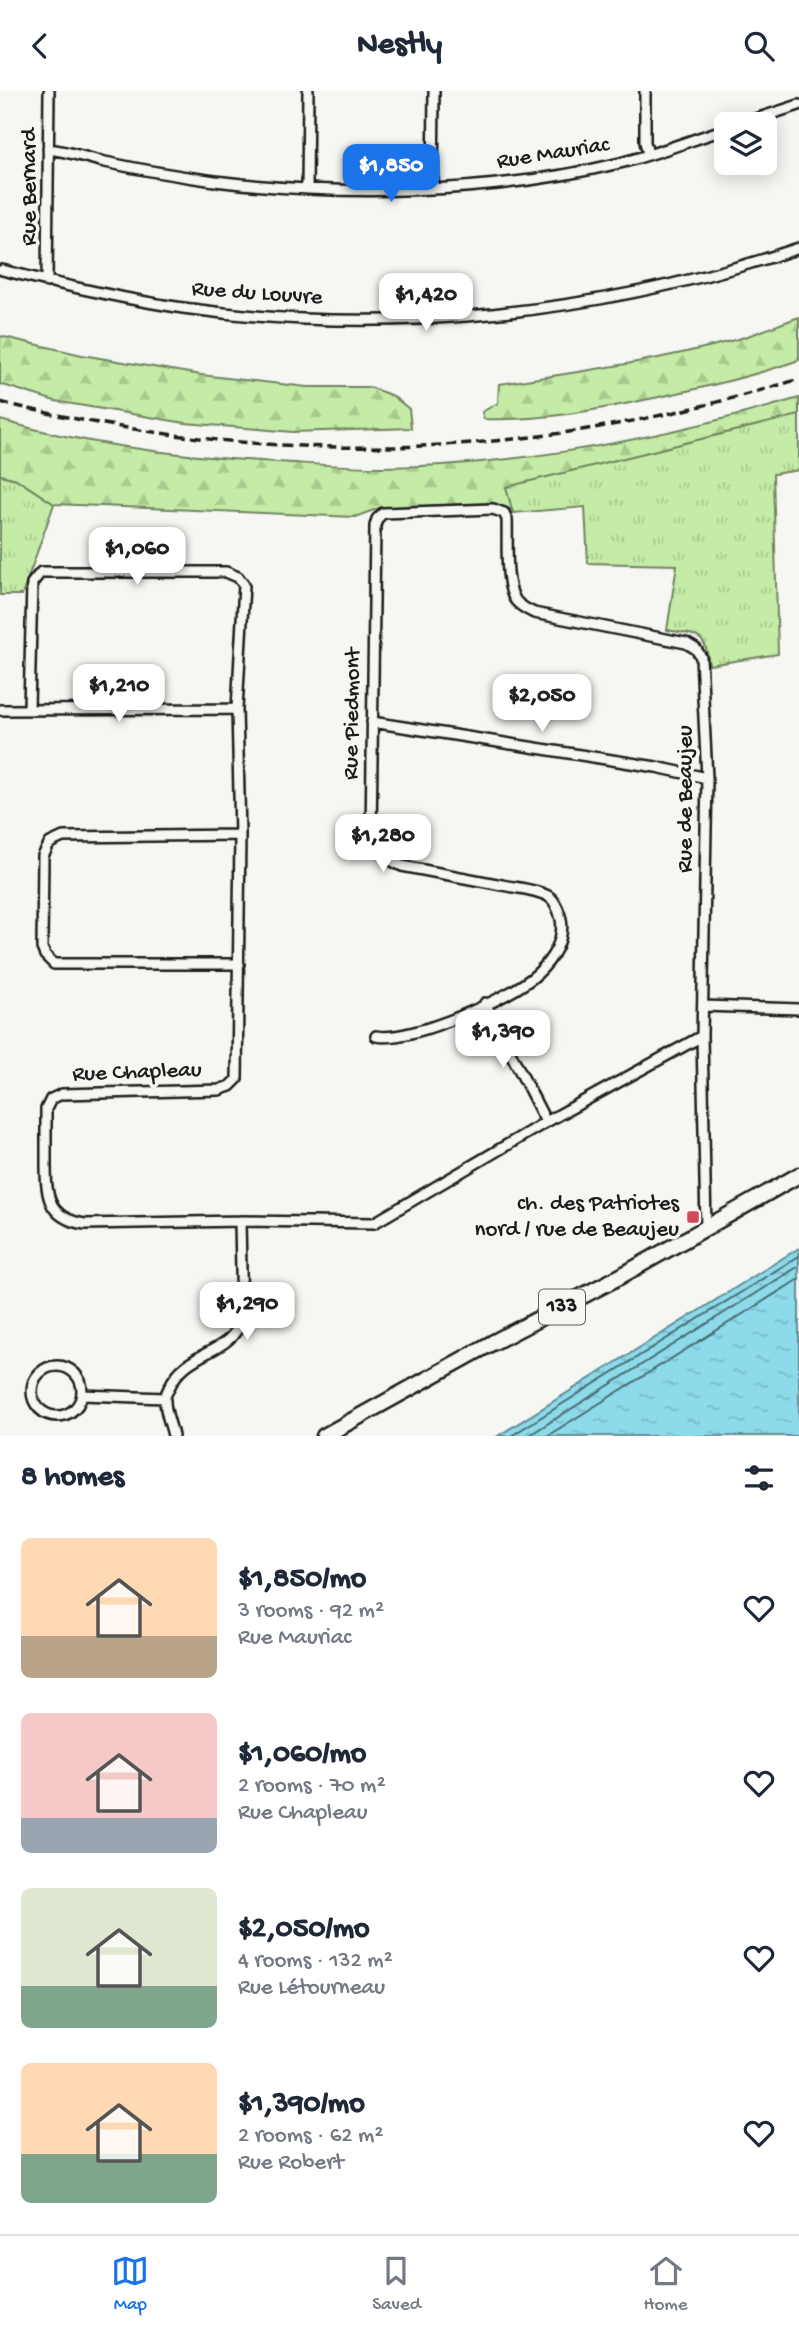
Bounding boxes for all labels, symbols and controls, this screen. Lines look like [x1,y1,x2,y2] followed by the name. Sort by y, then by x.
[21,27,59,65] icon: back
[357,27,442,65] text: Nestly
[740,27,778,65] icon: search
[714,112,777,175] map controls
[714,112,777,175] button: layers
[17,127,44,246] street label: Rue Bernard
[495,132,612,176] street label: Rue Mauriac
[334,145,448,204] pin: $1,850
[359,153,423,180] text: $1,850
[369,273,483,333] pin: $1,420
[191,276,324,312] street label: Rue du Louvre
[395,282,457,309] text: $1,420
[80,527,194,587] pin: $1,060
[105,536,169,563] text: $1,060
[338,646,368,780] street label: Rue Piedmont
[62,665,176,724] pin: $1,210
[89,673,149,700] text: $1,210
[485,675,599,734] pin: $2,050
[508,683,576,710] text: $2,050
[673,725,700,873] street label: Rue de Beaujeu
[326,815,440,874] pin: $1,280
[351,823,415,850] text: $1,280
[446,1011,560,1070] pin: $1,390
[471,1019,535,1046] text: $1,390
[72,1057,202,1089] street label: Rue Chapleau
[475,1191,680,1244] place label: ch. des Patriotes nord / rue de Beaujeu
[685,1209,701,1225] marker: ch. des Patriotes nord / rue de Beaujeu
[190,1283,304,1342] pin: $1,290
[539,1289,585,1325] road number: 133
[216,1291,278,1318] text: $1,290
[740,1459,778,1497] icon: filters
[21,1461,124,1496] text: 8 homes
[238,1563,366,1598] text: $1,850/mo
[77,1566,161,1650] icon: home
[740,1589,778,1627] icon: heart
[238,1598,384,1625] text: 3 rooms · 92 m²
[238,1625,351,1652] text: Rue Mauriac
[238,1738,366,1773] text: $1,060/mo
[77,1741,161,1825] icon: home
[740,1764,778,1802] icon: heart
[238,1773,386,1800] text: 2 rooms · 70 m²
[238,1800,368,1827] text: Rue Chapleau
[238,1913,370,1948] text: $2,050/mo
[77,1916,161,2000] icon: home
[740,1939,778,1977] icon: heart
[238,1948,393,1975] text: 4 rooms · 132 m²
[238,1975,385,2002] text: Rue Létourneau
[238,2088,365,2123] text: $1,390/mo
[77,2091,161,2175] icon: home
[740,2114,778,2152] icon: heart
[238,2123,383,2150] text: 2 rooms · 62 m²
[238,2150,344,2177] text: Rue Robert
[111,2252,149,2317] tab: Map
[372,2252,421,2317] tab: Saved
[644,2252,688,2317] tab: Home

